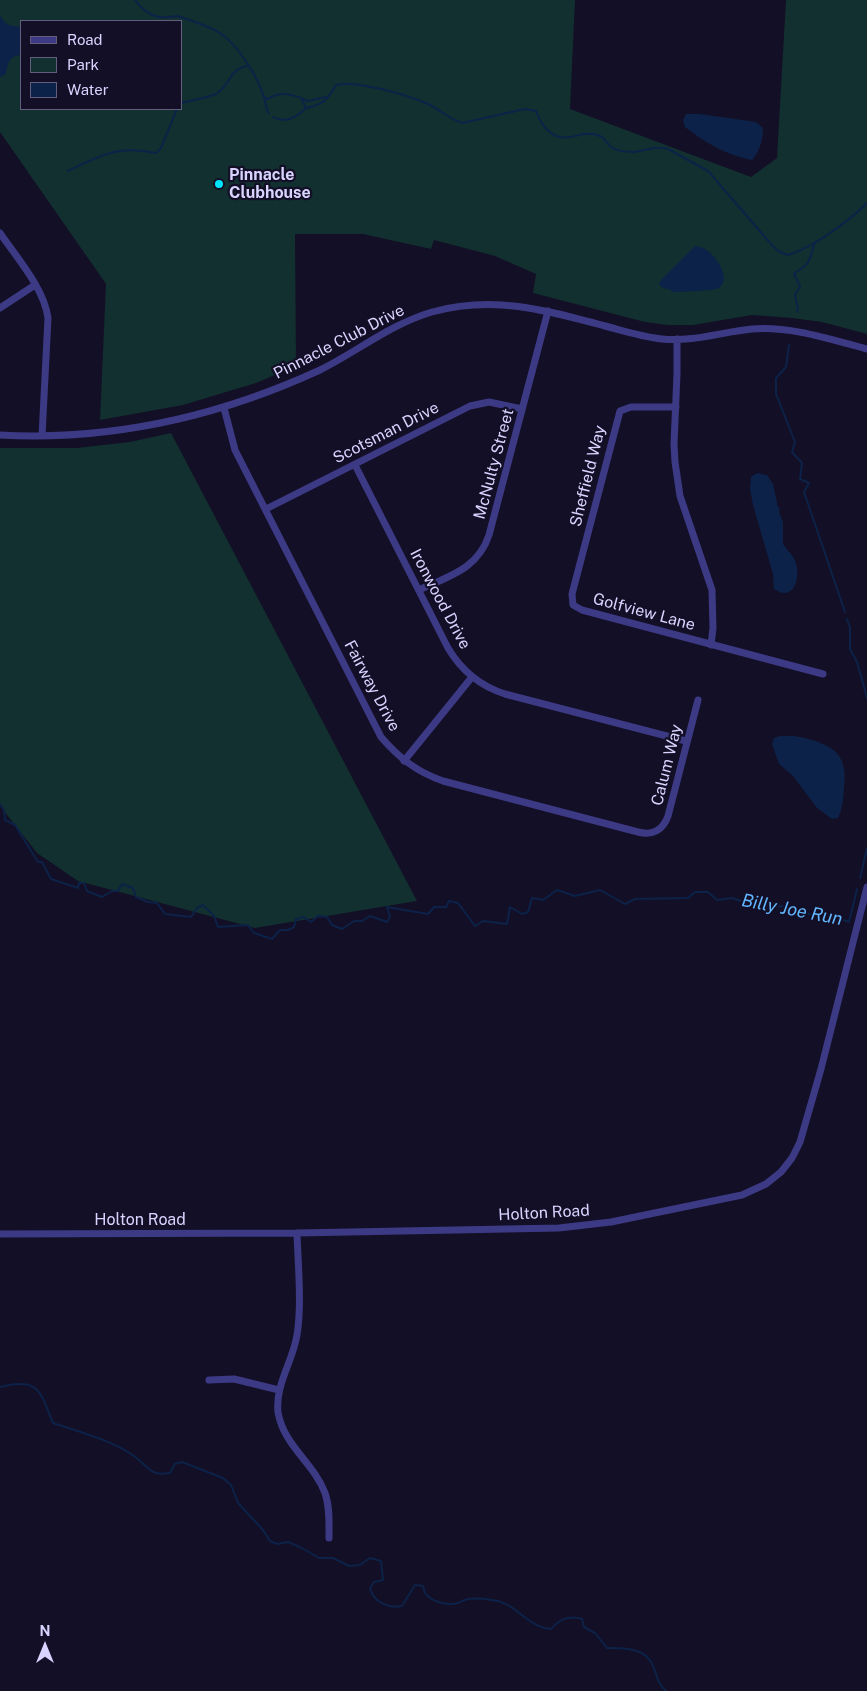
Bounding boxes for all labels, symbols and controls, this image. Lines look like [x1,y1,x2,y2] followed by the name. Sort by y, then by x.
[20,20,182,110] legend
[67,31,103,48] text: Road
[67,56,99,73] text: Park
[67,81,109,98] text: Water
[229,165,311,203] place label: Pinnacle Clubhouse
[213,178,225,190] marker: Pinnacle Clubhouse
[270,301,408,383] street label: Pinnacle Club Drive
[330,398,442,468] street label: Scotsman Drive
[470,407,518,521] street label: McNulty Street
[566,423,610,529] street label: Sheffield Way
[406,546,474,652] street label: Ironwood Drive
[591,589,697,635] street label: Golfview Lane
[340,637,404,735] street label: Fairway Drive
[648,722,686,808] street label: Calum Way
[740,890,844,930] water label: Billy Joe Run
[498,1201,590,1225] street label: Holton Road
[94,1210,186,1230] street label: Holton Road
[20,1621,70,1671] north arrow
[40,1623,50,1639] text: N

